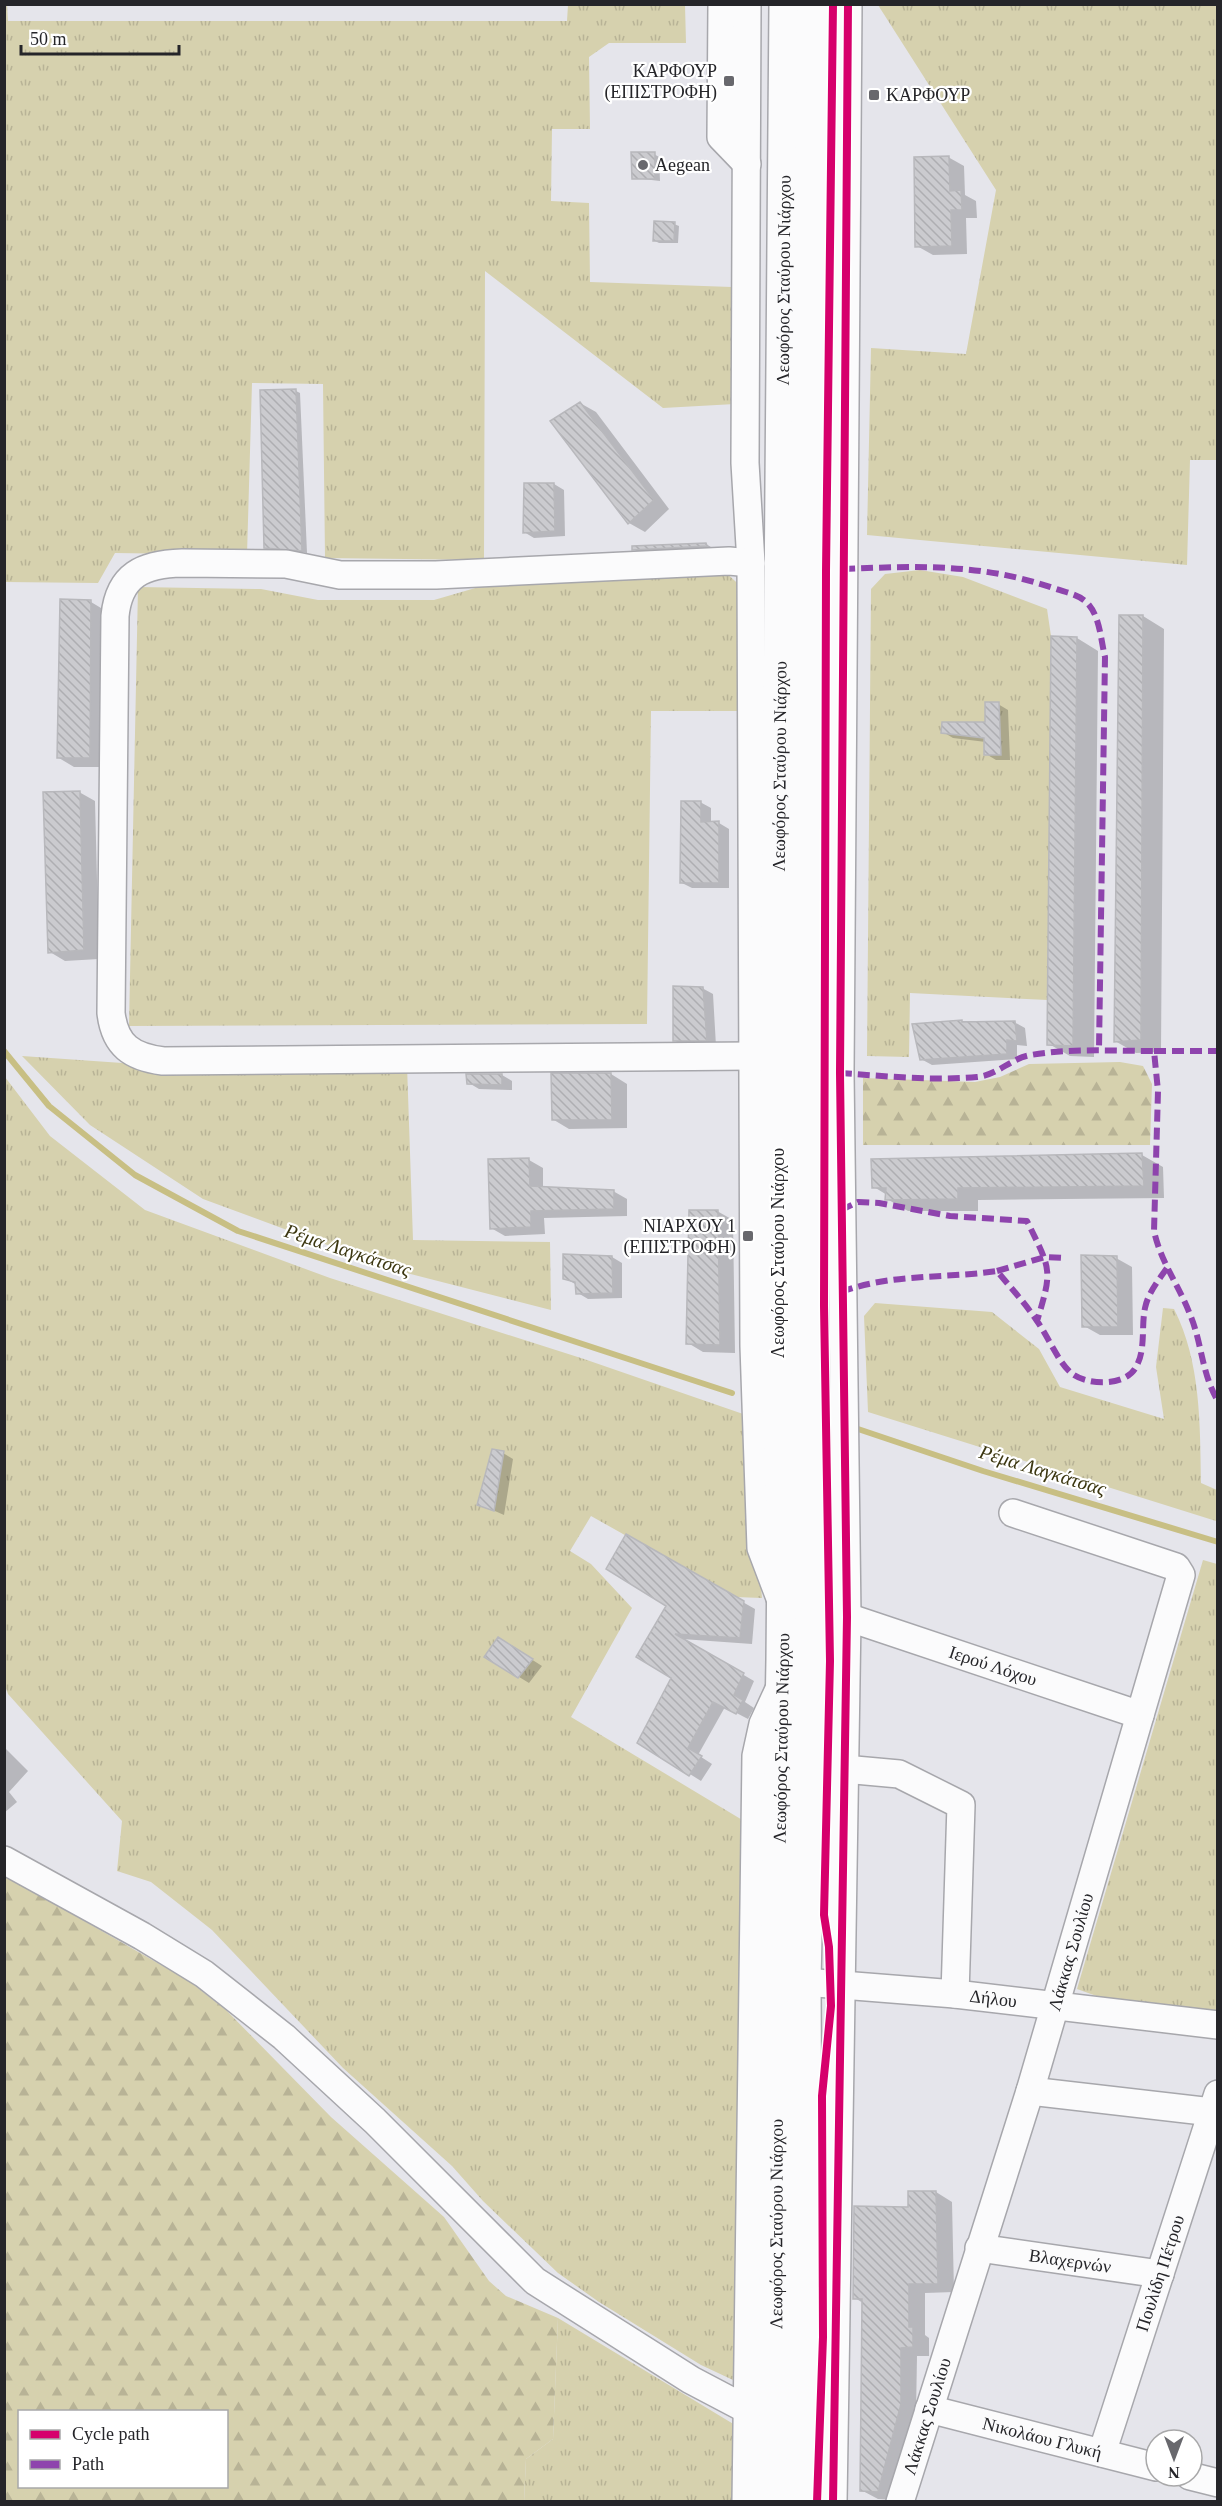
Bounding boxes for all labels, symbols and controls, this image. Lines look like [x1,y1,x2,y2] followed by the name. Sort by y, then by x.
[21,18,178,56] scale bar
[30,29,67,49] text: 50 m
[604,61,717,103] place label: ΚΑΡΦΟΥΡ (ΕΠΙΣΤΡΟΦΗ)
[722,74,736,88] marker: ΚΑΡΦΟΥΡ (ΕΠΙΣΤΡΟΦΗ)
[886,85,970,105] place label: ΚΑΡΦΟΥΡ
[867,88,881,102] marker: ΚΑΡΦΟΥΡ
[655,155,710,175] place label: Aegean
[636,158,650,172] marker: Aegean
[773,175,795,386] street label: Λεωφόρος Σταύρου Νιάρχου
[769,661,791,872] street label: Λεωφόρος Σταύρου Νιάρχου
[768,1148,788,1358] street label: Λεωφόρος Σταύρου Νιάρχου
[623,1216,736,1258] place label: ΝΙΑΡΧΟΥ 1 (ΕΠΙΣΤΡΟΦΗ)
[281,1219,415,1282] water label: Ρέμα Λαγκάτσας
[741,1229,755,1243] marker: ΝΙΑΡΧΟΥ 1 (ΕΠΙΣΤΡΟΦΗ)
[976,1440,1110,1501] water label: Ρέμα Λαγκάτσας
[770,1633,793,1844] street label: Λεωφόρος Σταύρου Νιάρχου
[946,1642,1040,1690] street label: Ιερού Λόχου
[1044,1891,1097,2013] street label: Λάκκας Σουλίου
[968,1986,1018,2011] street label: Δήλου
[766,2119,787,2329] street label: Λεωφόρος Σταύρου Νιάρχου
[1132,2212,1188,2334] street label: Πουλίδη Πέτρου
[1028,2245,1113,2277] street label: Βλαχερνών
[899,2355,955,2477] street label: Λάκκας Σουλίου
[18,2410,228,2488] legend
[981,2413,1104,2463] street label: Νικολάου Γλυκή
[72,2424,149,2444] text: Cycle path
[1144,2428,1204,2488] north arrow
[72,2454,104,2474] text: Path
[1168,2464,1180,2481] text: N

